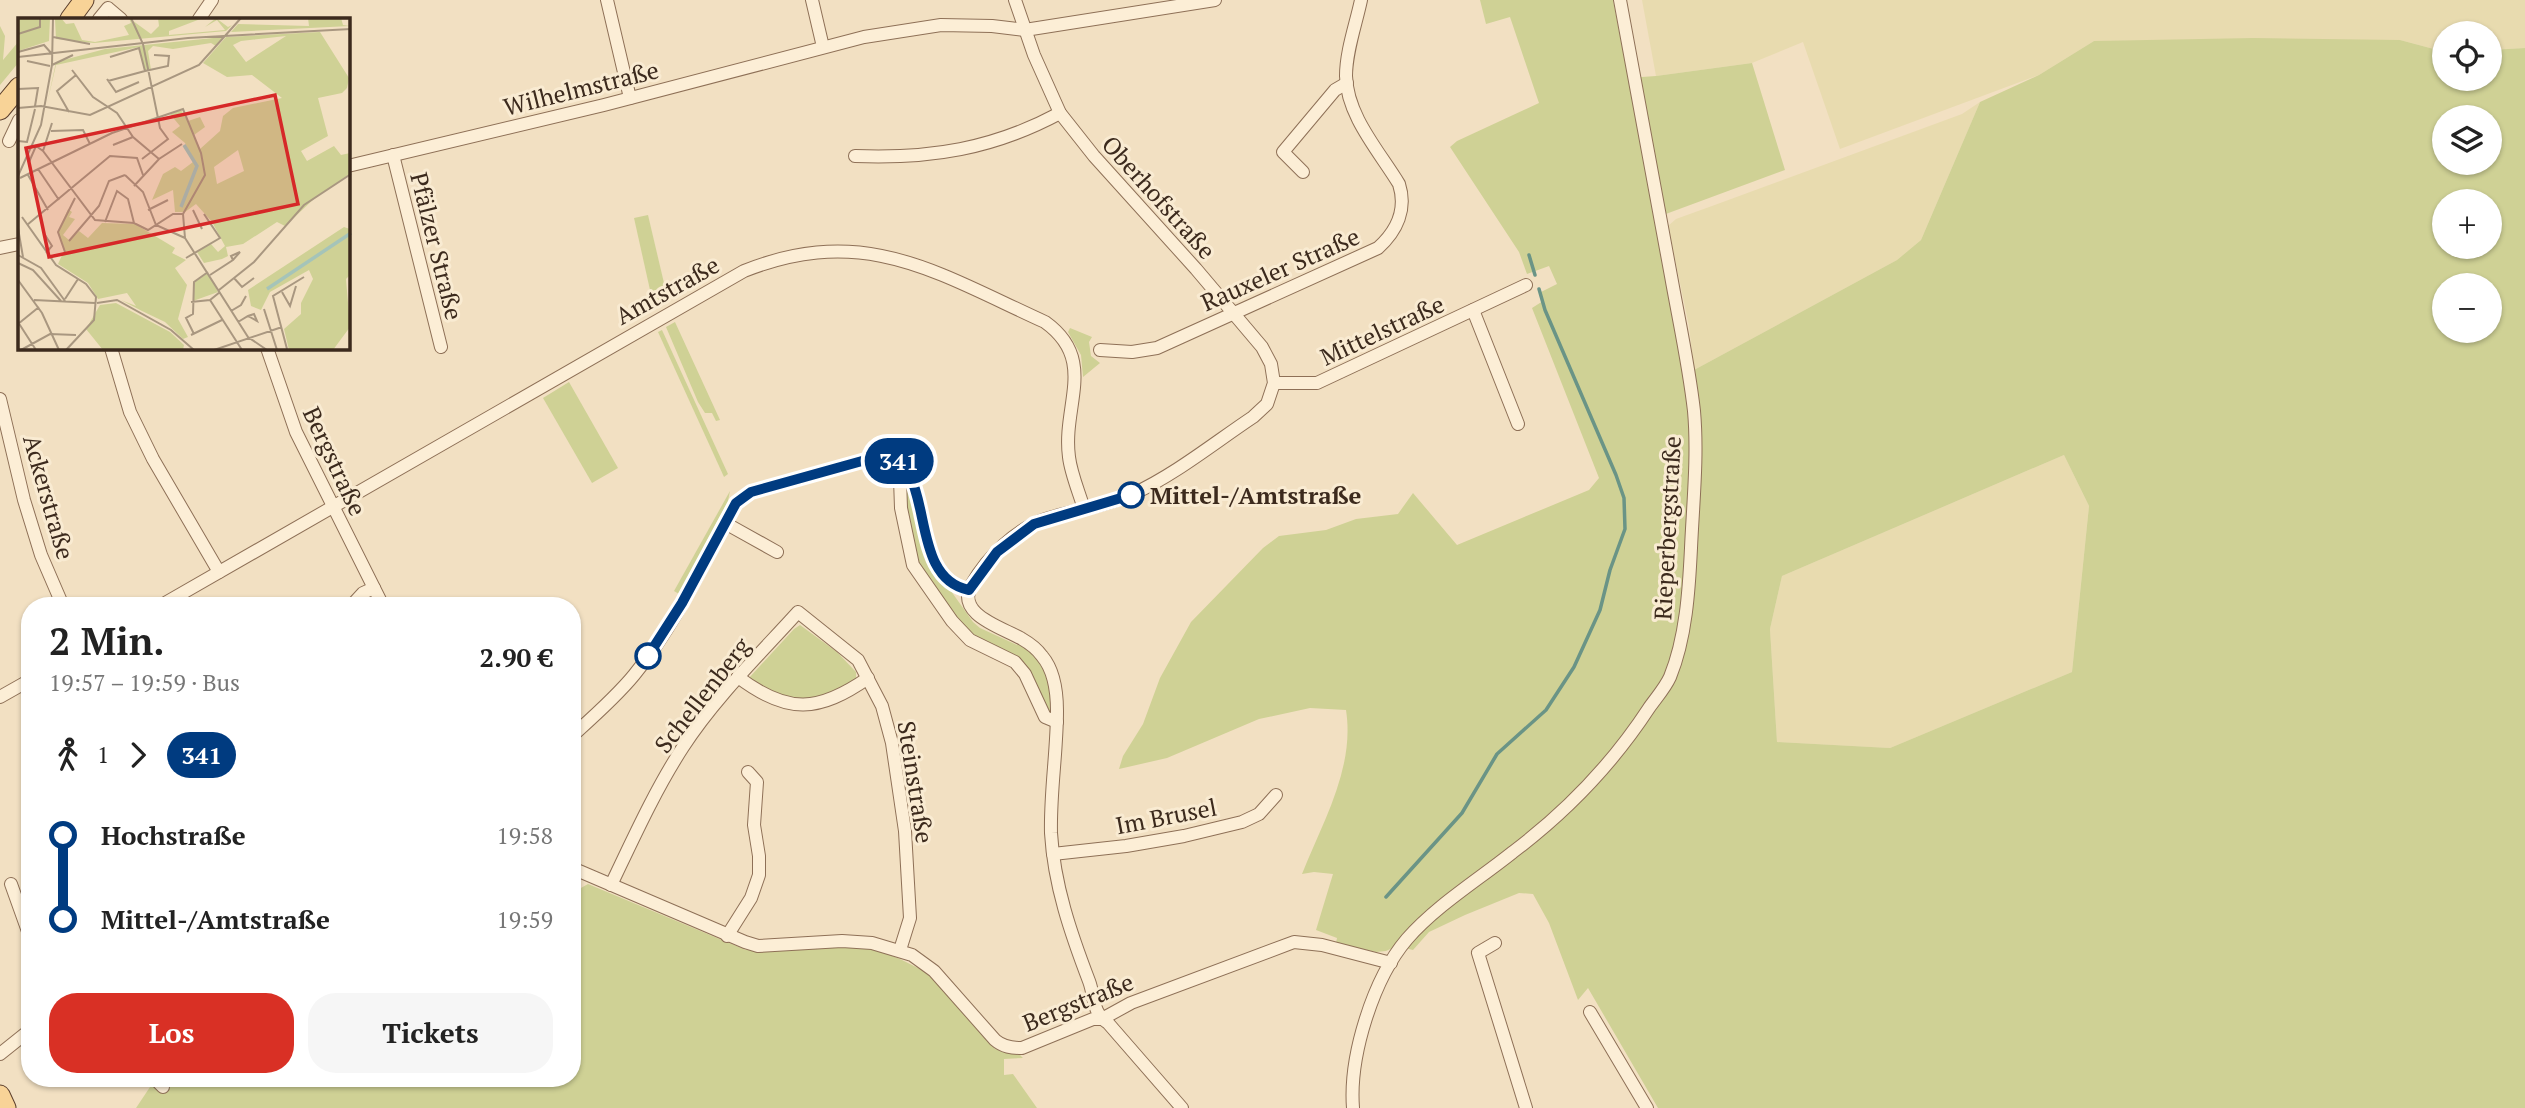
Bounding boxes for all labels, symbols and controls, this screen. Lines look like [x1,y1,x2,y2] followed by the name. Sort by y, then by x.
[18,18,350,350] inset map
[2432,21,2502,343] map controls
[2432,21,2502,91] button: locate
[500,53,662,123] street label: Wilhelmstraße
[2432,105,2502,175] button: layers
[1095,128,1223,266] street label: Oberhofstraße
[403,169,471,323] street label: Pfälzer Straße
[2432,189,2502,259] button: +
[1196,220,1364,318] street label: Rauxeler Straße
[609,248,725,332] street label: Amtstraße
[2432,273,2502,343] button: −
[1315,287,1449,373] street label: Mittelstraße
[296,401,374,521] street label: Bergstraße
[16,431,82,563] street label: Ackerstraße
[1646,435,1688,621] street label: Rieperbergstraße
[859,438,939,484] line badge: 341
[879,445,919,477] text: 341
[1150,479,1361,511] place label: Mittel-/Amtstraße
[1118,482,1144,508] marker: Mittel-/Amtstraße
[49,616,164,666] text: 2 Min.
[647,630,757,759] street label: Schellenberg
[480,640,553,674] text: 2.90 €
[635,643,661,669] unlabelled marker
[49,667,240,698] text: 19:57 – 19:59 · Bus
[891,719,941,845] street label: Steinstraße
[49,736,87,774] icon: walk
[119,736,157,774] icon: forward
[97,739,109,770] text: 1
[181,739,222,771] text: 341
[1113,791,1219,841] street label: Im Brusel
[101,818,246,852] text: Hochstraße
[496,820,553,851] text: 19:58
[101,902,330,936] text: Mittel-/Amtstraße
[496,904,553,935] text: 19:59
[1018,965,1138,1039] street label: Bergstraße
[49,993,294,1073] button: Los
[308,993,553,1073] button: Tickets

